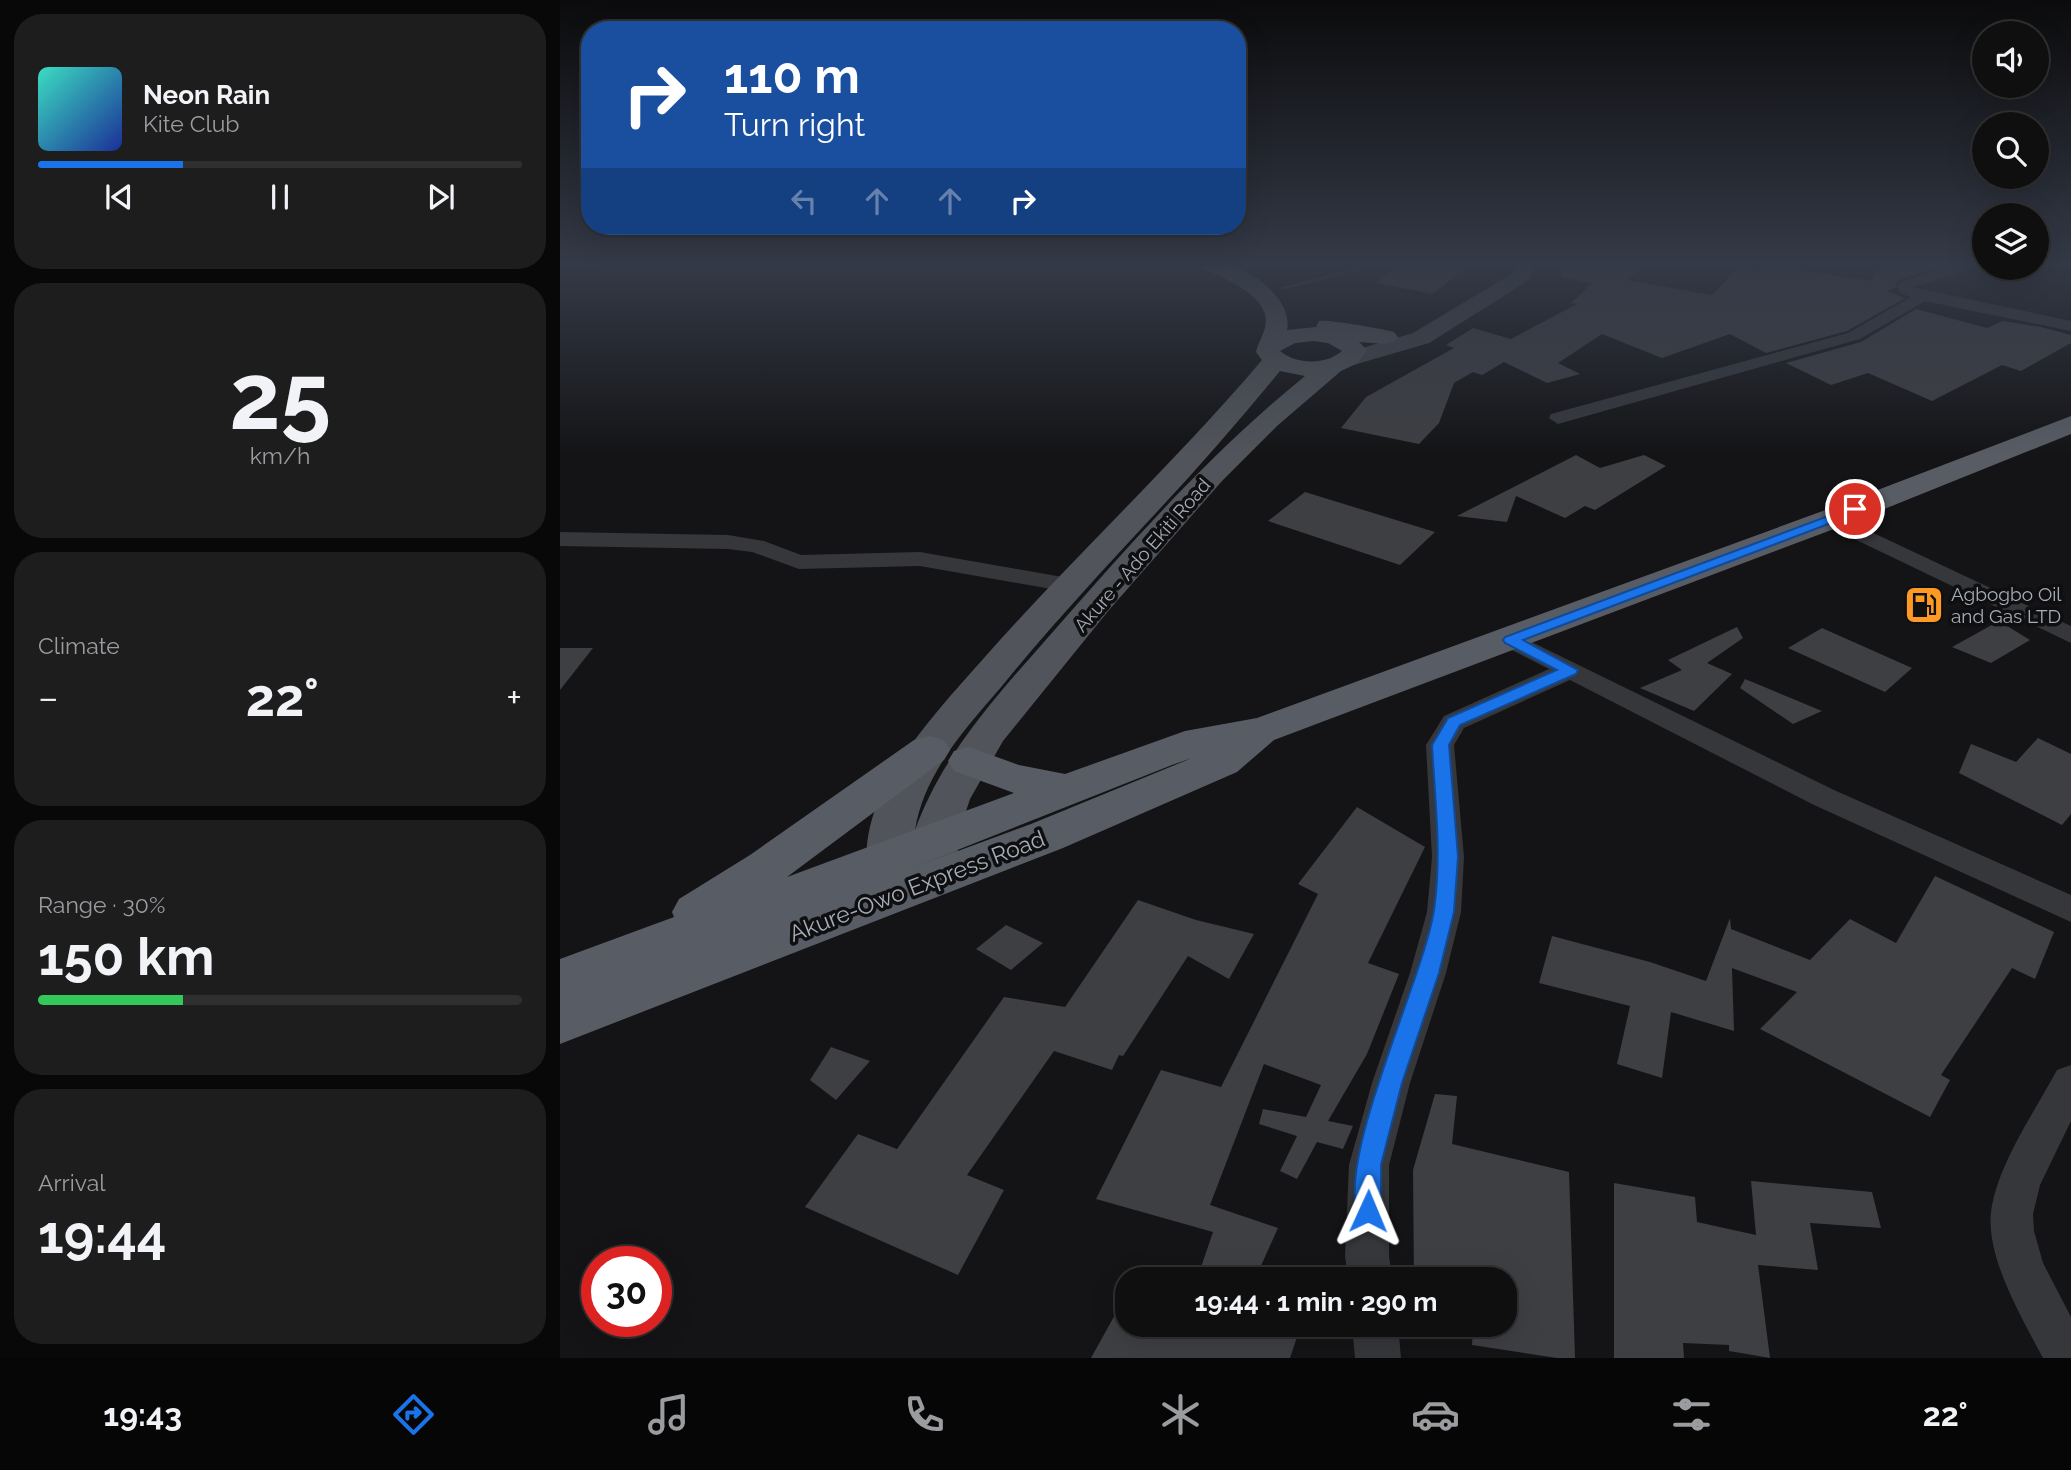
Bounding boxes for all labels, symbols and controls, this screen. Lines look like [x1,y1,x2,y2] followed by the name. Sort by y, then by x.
[1972,21,2049,280] map controls
[1972,21,2049,98] button: sound
[724,47,860,104] text: 110 m
[609,49,700,140] icon: right
[143,80,270,110] text: Neon Rain
[724,106,865,143] text: Turn right
[143,110,240,137] text: Kite Club
[1972,112,2049,189] button: search
[100,178,138,216] icon: previous
[261,178,299,216] icon: pause
[422,178,460,216] icon: next
[785,182,823,220] icon: left
[858,182,896,220] icon: ahead
[931,182,969,220] icon: ahead
[1004,182,1042,220] icon: right
[1972,203,2049,280] button: layers
[229,343,331,450] text: 25
[250,442,310,469] text: km/h
[1069,474,1215,636] street label: Akure - Ado Ekiti Road
[1825,479,1885,539] pin
[1836,490,1874,528] icon: arrive
[1951,583,2062,627] place label: Agbogbo Oil and Gas LTD
[1903,584,1945,626] fuel station icon: Agbogbo Oil and Gas LTD
[38,632,120,659] text: Climate
[246,667,319,728] text: 22°
[38,675,58,720] text: −
[506,675,522,720] text: +
[785,824,1048,947] street label: Akure-Owo Express Road
[38,891,165,918] text: Range · 30%
[38,926,214,987] text: 150 km
[38,1169,105,1196] text: Arrival
[1331,1174,1405,1248] position arrow
[38,1204,167,1265] text: 19:44
[581,1246,672,1337] speed limit sign: 30
[1195,1287,1437,1317] text: 19:44 · 1 min · 290 m
[389,1390,438,1439] icon: directions
[644,1390,693,1439] icon: music
[900,1390,949,1439] icon: phone
[1156,1390,1205,1439] icon: climate
[1411,1390,1460,1439] icon: car
[1667,1390,1716,1439] icon: filters
[103,1396,182,1433] text: 19:43
[1923,1396,1968,1433] text: 22°

